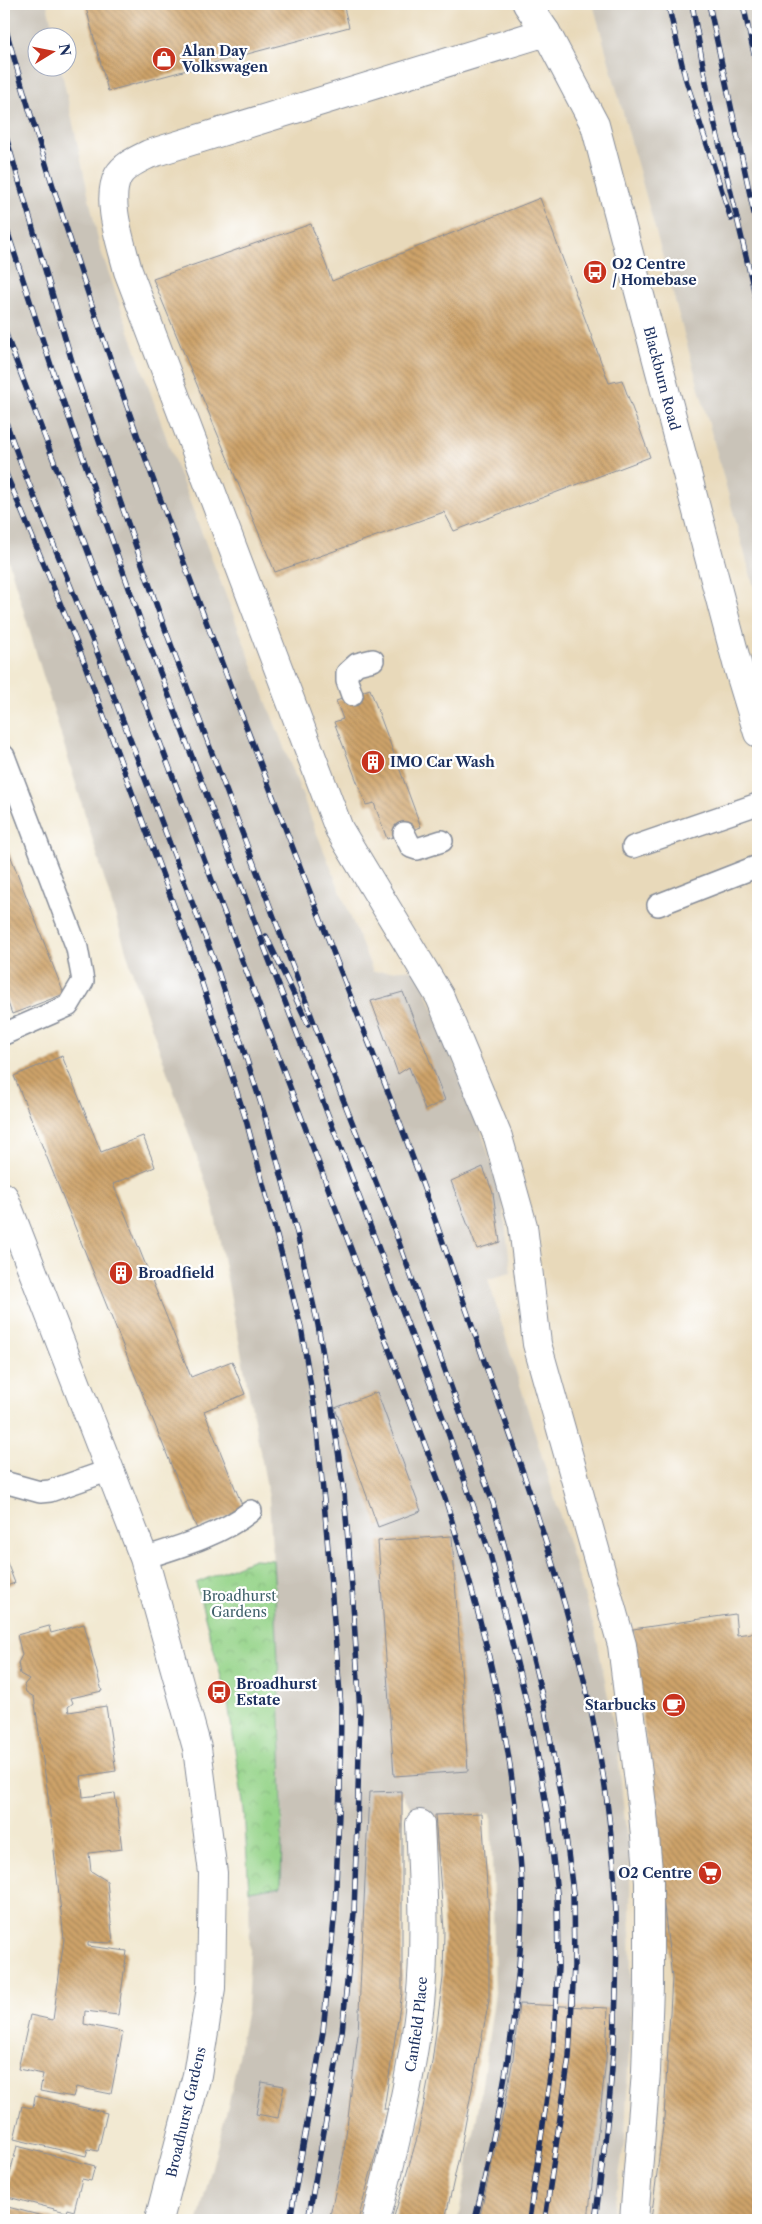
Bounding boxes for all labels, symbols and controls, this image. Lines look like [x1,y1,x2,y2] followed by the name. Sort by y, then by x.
[28,28,78,78] north arrow
[55,42,75,57] text: N
[181,42,268,76] place label: Alan Day Volkswagen
[151,46,177,72] shop icon: Alan Day Volkswagen
[612,255,697,289] place label: O2 Centre / Homebase
[582,259,608,285] bus stop icon: O2 Centre / Homebase
[640,324,684,433] street label: Blackburn Road
[360,749,386,775] building icon: IMO Car Wash
[390,753,495,771] place label: IMO Car Wash
[108,1260,134,1286] building icon: Broadfield
[138,1264,215,1282] place label: Broadfield
[202,1587,276,1621] park label: Broadhurst Gardens
[236,1675,318,1709] place label: Broadhurst Estate
[206,1679,232,1705] bus stop icon: Broadhurst Estate
[661,1692,687,1718] cafe icon: Starbucks
[585,1696,656,1714] place label: Starbucks
[697,1860,723,1886] supermarket icon: O2 Centre
[618,1864,692,1882] place label: O2 Centre
[401,1976,431,2073] street label: Canfield Place
[162,2045,210,2179] street label: Broadhurst Gardens

